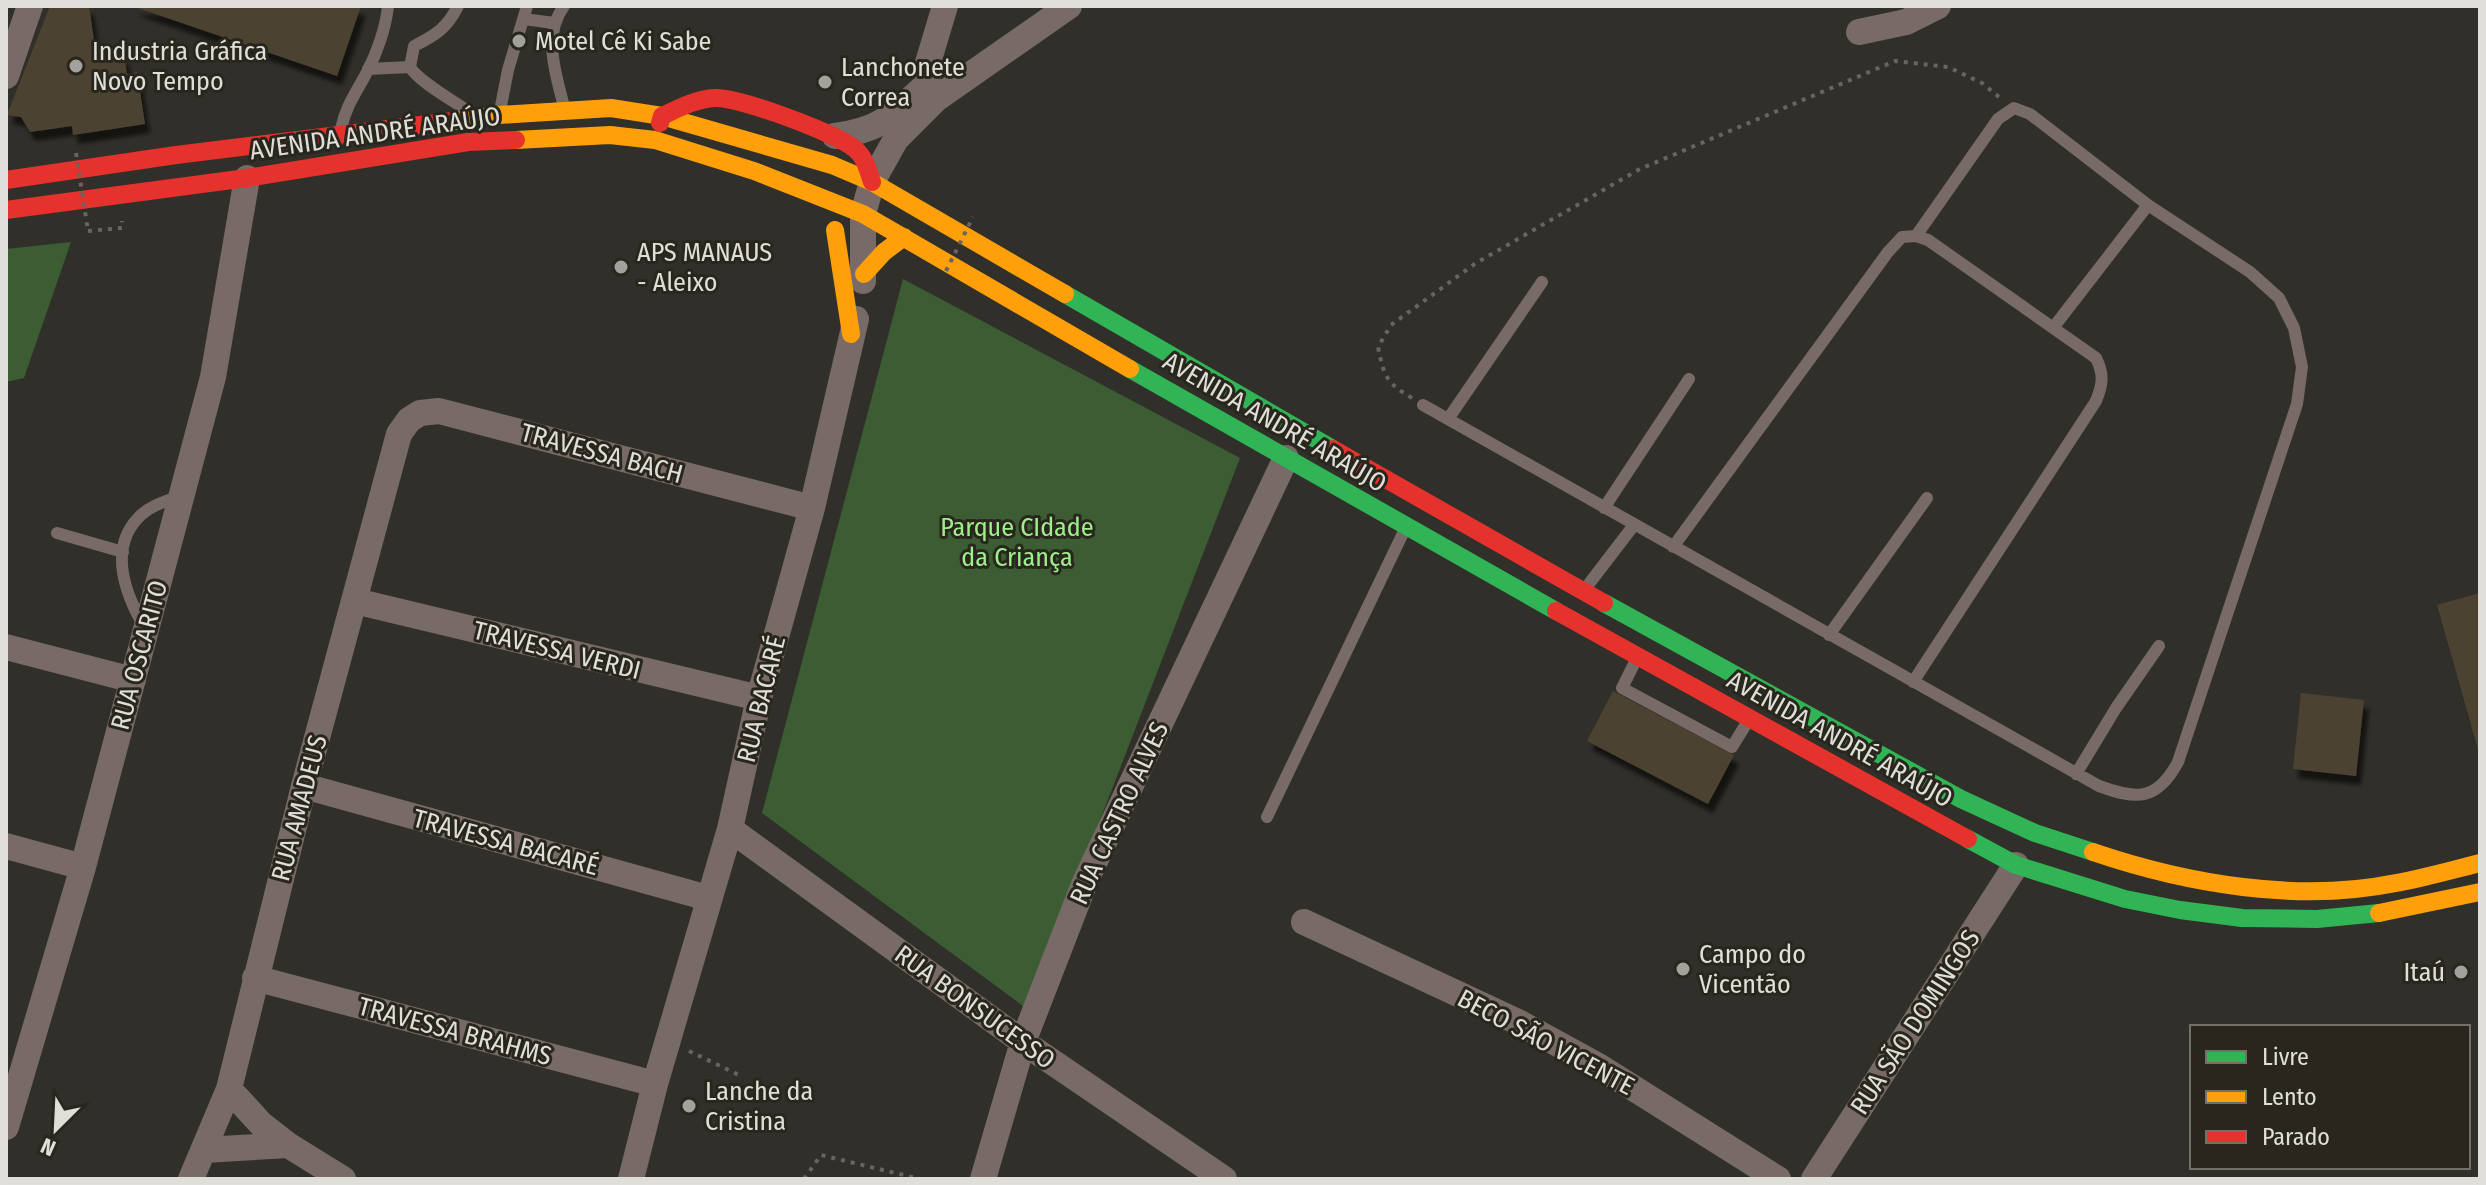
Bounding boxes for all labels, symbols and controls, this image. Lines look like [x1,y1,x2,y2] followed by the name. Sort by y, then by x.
[535,26,711,57] place label: Motel Cê Ki Sabe
[510,32,528,50] marker: Motel Cê Ki Sabe
[92,36,267,97] place label: Industria Gráfica Novo Tempo
[841,52,965,113] place label: Lanchonete Correa
[67,57,85,75] marker: Industria Gráfica Novo Tempo
[816,73,834,91] marker: Lanchonete Correa
[248,101,502,166] street label: AVENIDA ANDRÉ ARAÚJO
[637,237,772,298] place label: APS MANAUS - Aleixo
[612,258,630,276] marker: APS MANAUS - Aleixo
[1157,346,1392,499] street label: AVENIDA ANDRÉ ARAÚJO
[518,417,686,490] street label: TRAVESSA BACH
[940,512,1094,573] park label: Parque CIdade da Criança
[105,577,174,733] street label: RUA OSCARITO
[470,615,644,686] street label: TRAVESSA VERDI
[731,633,792,766] street label: RUA BACARÉ
[1722,665,1958,814] street label: AVENIDA ANDRÉ ARAÚJO
[1064,717,1175,909] street label: RUA CASTRO ALVES
[265,732,334,885] street label: RUA AMADEUS
[410,803,602,882] street label: TRAVESSA BACARÉ
[1844,924,1987,1120] street label: RUA SÃO DOMINGOS
[889,939,1061,1076] street label: RUA BONSUCESSO
[1699,939,1806,1000] place label: Campo do Vicentão
[2404,957,2445,988] place label: Itaú
[1674,960,1692,978] marker: Campo do Vicentão
[2452,963,2470,981] marker: Itaú
[1452,983,1639,1102] street label: BECO SÃO VICENTE
[355,991,555,1072] street label: TRAVESSA BRAHMS
[2190,1025,2470,1169] legend
[2262,1043,2309,1071] text: Livre
[705,1076,813,1137] place label: Lanche da Cristina
[2262,1083,2317,1111] text: Lento
[16,1089,96,1169] north arrow
[680,1097,698,1115] marker: Lanche da Cristina
[2262,1123,2330,1151] text: Parado
[37,1132,60,1162] text: N

